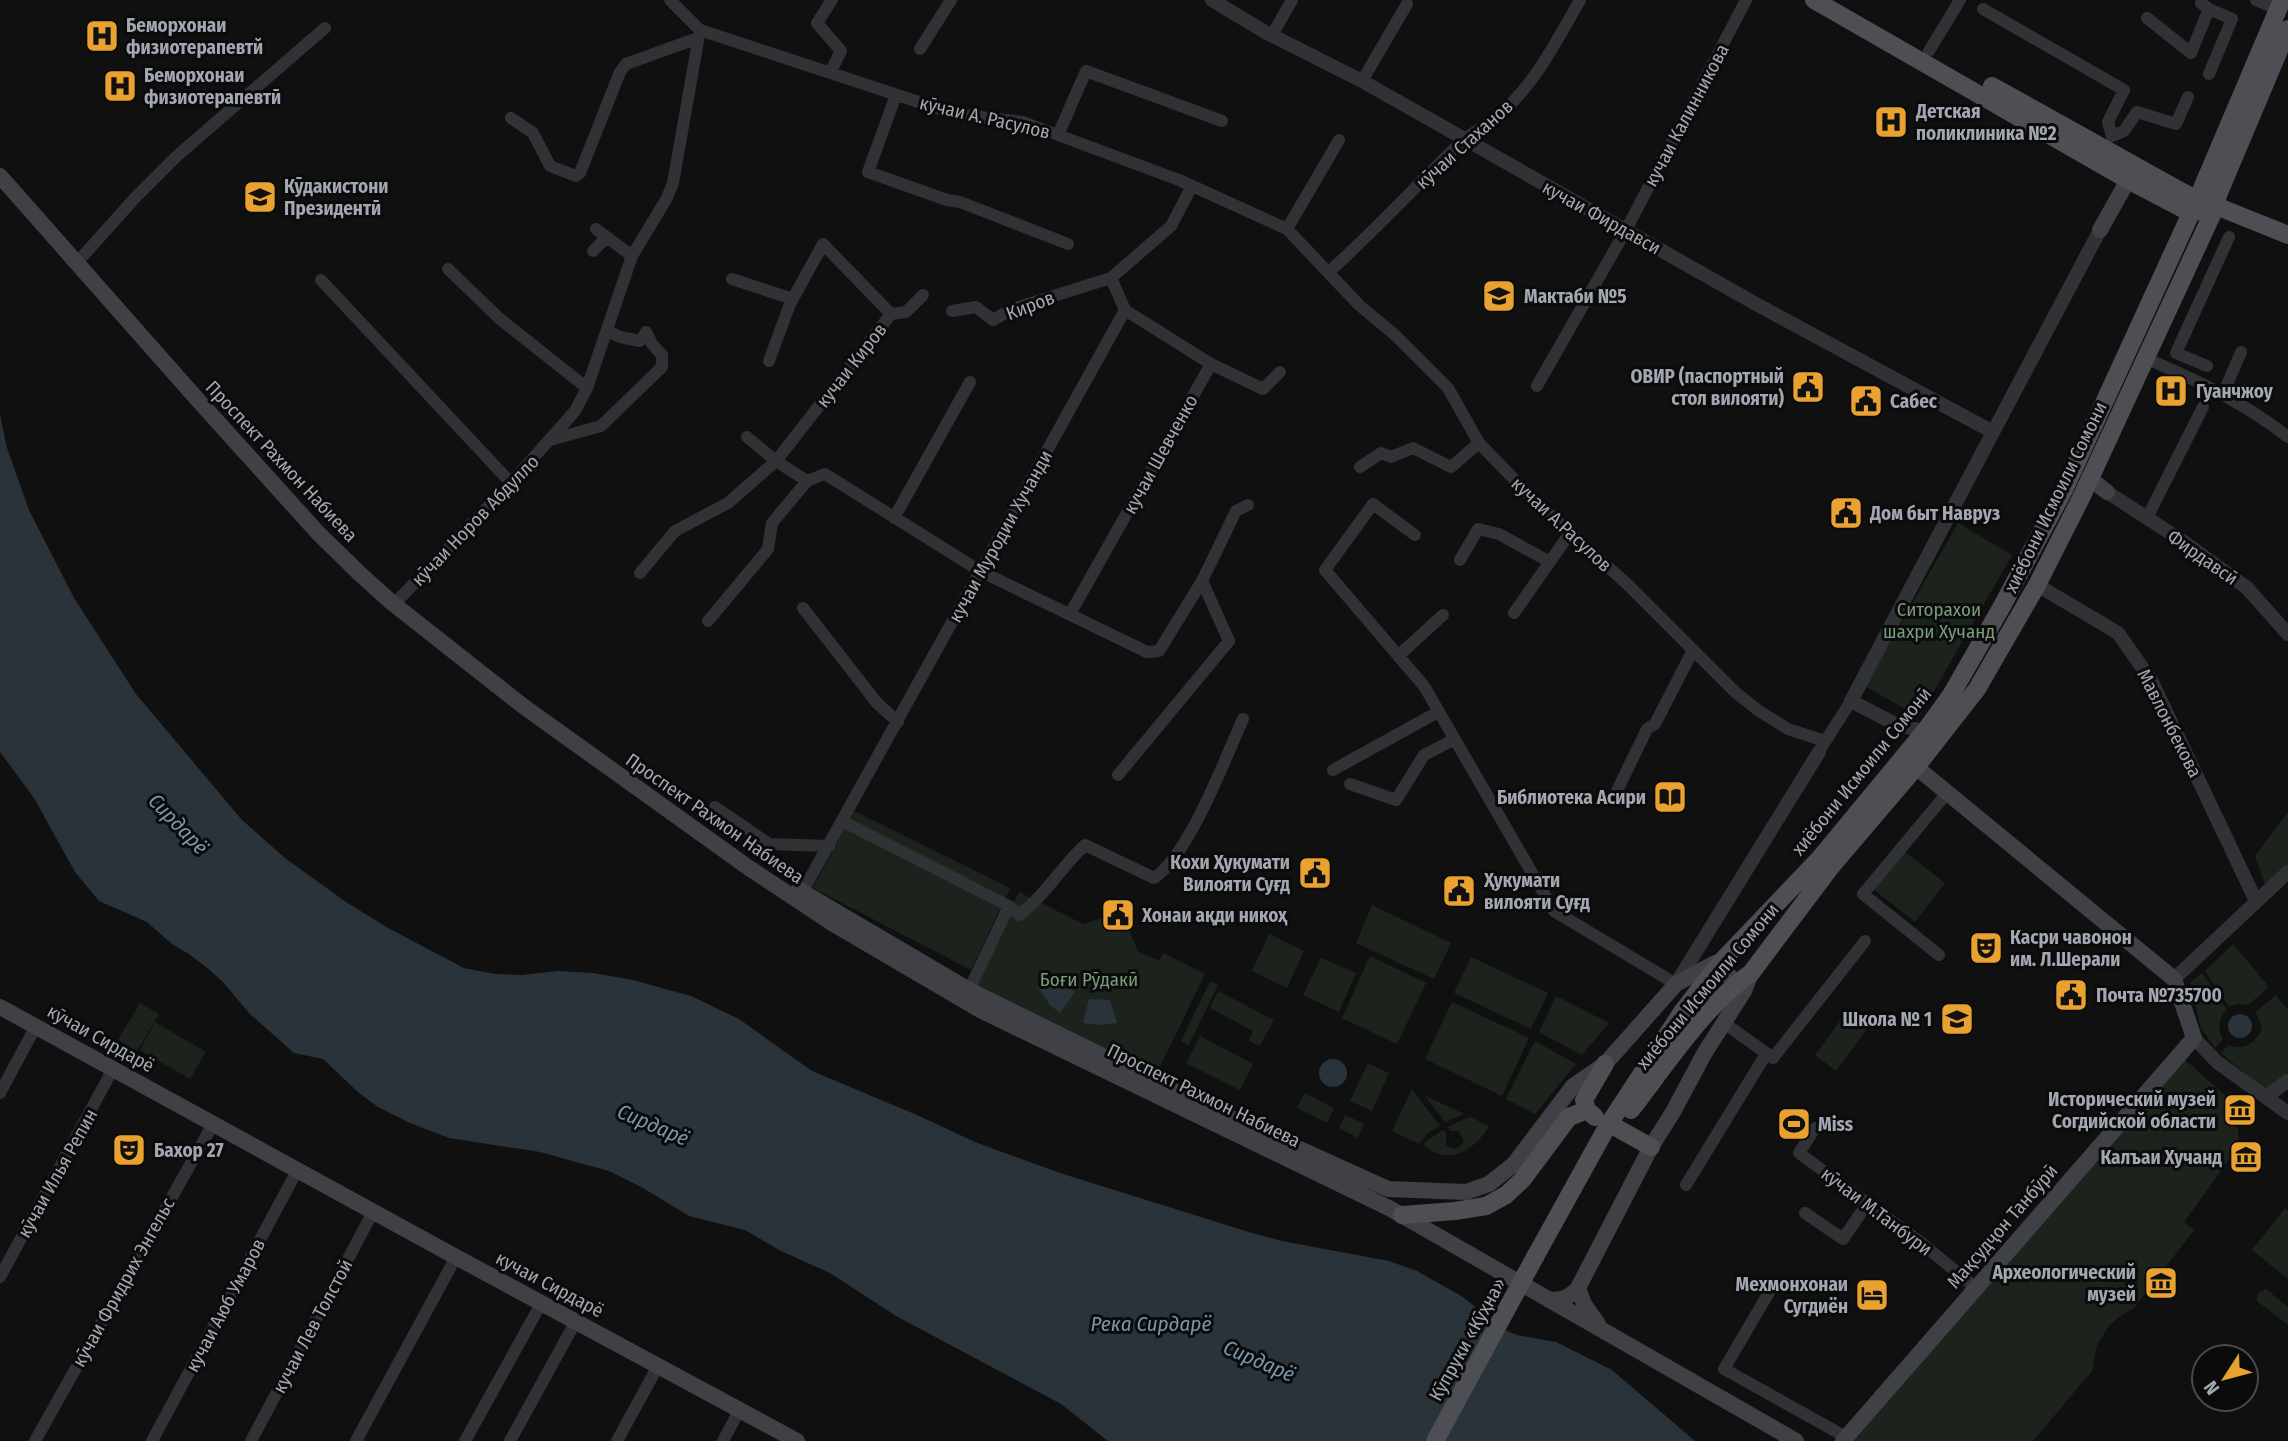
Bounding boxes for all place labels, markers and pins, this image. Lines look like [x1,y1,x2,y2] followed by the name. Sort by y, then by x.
[126,14,263,59] place label: Беморхонаи физиотерапевтй
[83,17,121,55] hospital icon: Беморхонаи физиотерапевтй
[144,64,281,109] place label: Беморхонаи физиотерапевтӣ
[101,67,139,105] hospital icon: Беморхонаи физиотерапевтӣ
[1915,100,2057,145] place label: Детская поликлиника №2
[1872,103,1910,141] hospital icon: Детская поликлиника №2
[284,175,388,220] place label: Кӯдакистони Президентӣ
[241,178,279,216] school or university icon: Кӯдакистони Президентӣ
[1480,277,1518,315] school or university icon: Мактаби №5
[1524,285,1627,308] place label: Мактаби №5
[1631,365,1784,410] place label: ОВИР (паспортный стол вилояти)
[1789,368,1827,406] public building icon: ОВИР (паспортный стол вилояти)
[2152,372,2190,410] hospital icon: Гуанчжоу
[2196,380,2274,403] place label: Гуанчжоу
[1847,382,1885,420] public building icon: Сабес
[1890,390,1938,413] place label: Сабес
[1827,494,1865,532] public building icon: Дом быт Навруз
[1869,502,2001,525] place label: Дом быт Навруз
[1651,778,1689,816] library icon: Библиотека Асири
[1497,786,1646,809] place label: Библиотека Асири
[1170,851,1290,896] place label: Кохи Ҳукумати Вилояти Суғд
[1296,854,1334,892] public building icon: Кохи Ҳукумати Вилояти Суғд
[1483,869,1590,914] place label: Ҳукумати вилояти Суғд
[1440,872,1478,910] public building icon: Ҳукумати вилояти Суғд
[1099,896,1137,934] public building icon: Хонаи ақди никоҳ
[1141,904,1288,927] place label: Хонаи ақди никоҳ
[2010,926,2132,971] place label: Касри чавонон им. Л.Шерали
[1967,929,2005,967] theatre icon: Касри чавонон им. Л.Шерали
[2052,976,2090,1014] public building icon: Почта №735700
[2096,984,2222,1007] place label: Почта №735700
[1938,1000,1976,1038] school or university icon: Школа № 1
[1843,1008,1932,1031] place label: Школа № 1
[2048,1088,2216,1133] place label: Исторический музей Согдийской области
[2221,1091,2259,1129] museum icon: Исторический музей Согдийской области
[1775,1105,1813,1143] sports icon: Miss
[1818,1113,1854,1136] place label: Miss
[110,1131,148,1169] theatre icon: Бахор 27
[2227,1138,2265,1176] museum icon: Калъаи Хучанд
[154,1139,224,1162] place label: Бахор 27
[2100,1146,2222,1169] place label: Калъаи Хучанд
[1992,1261,2136,1306] place label: Археологический музей
[2142,1264,2180,1302] museum icon: Археологический музей
[1736,1273,1848,1318] place label: Мехмонхонаи Сугдиён
[1853,1276,1891,1314] hotel icon: Мехмонхонаи Сугдиён

